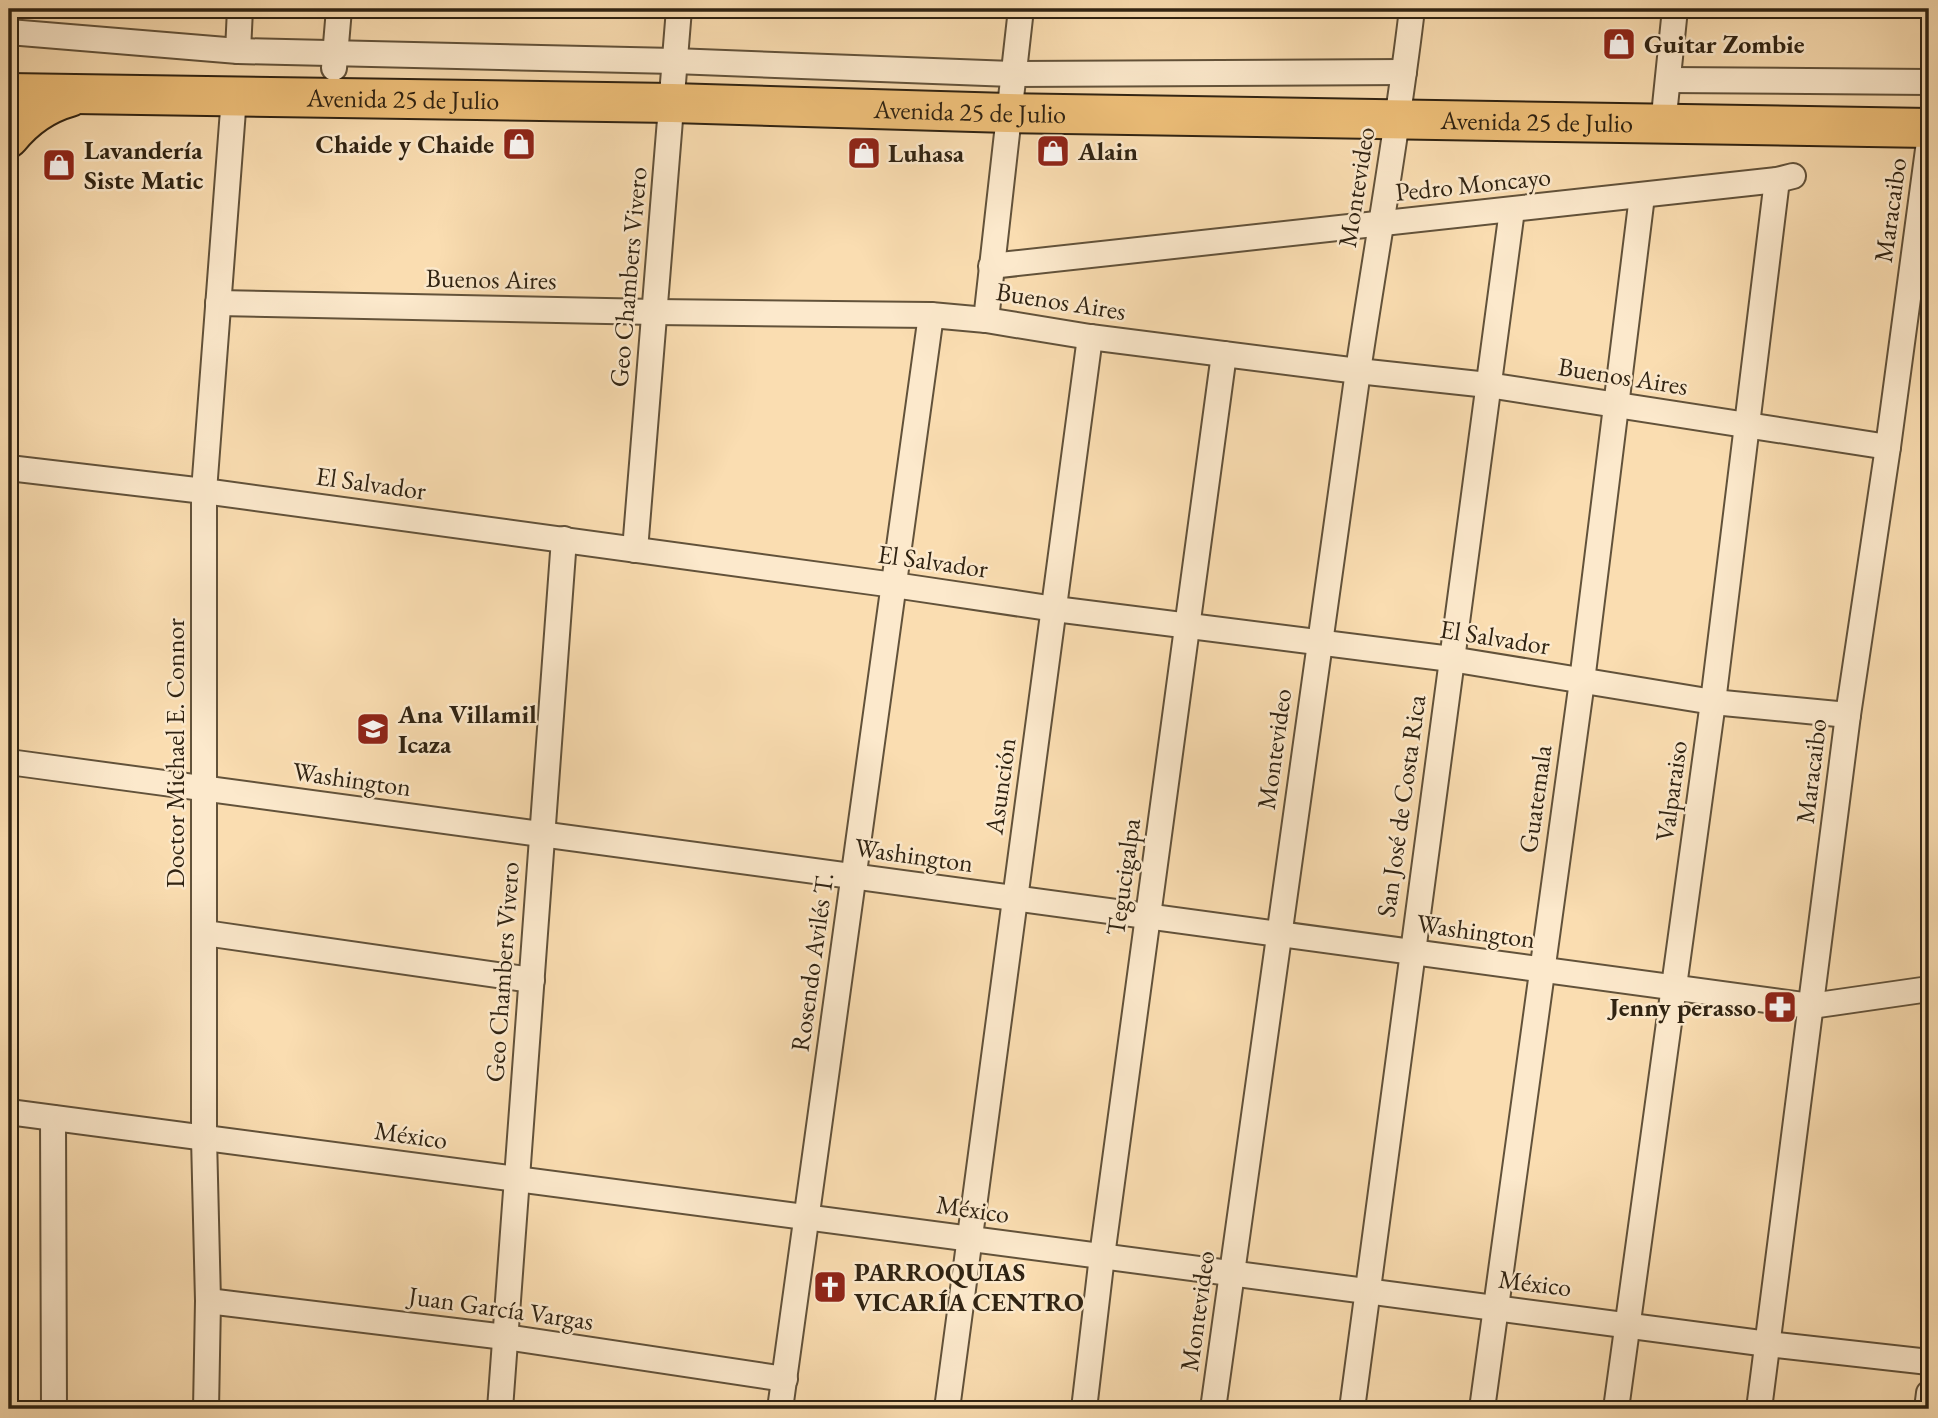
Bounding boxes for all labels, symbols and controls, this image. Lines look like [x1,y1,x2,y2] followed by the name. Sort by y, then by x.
[1600,25,1638,63] shop icon: Guitar Zombie
[1644,27,1805,61] place label: Guitar Zombie
[305,80,500,117] street label: Avenida 25 de Julio
[872,92,1066,131] street label: Avenida 25 de Julio
[1439,103,1633,140] street label: Avenida 25 de Julio
[1330,124,1382,250] street label: Montevideo
[500,125,538,163] shop icon: Chaide y Chaide
[316,127,494,161] place label: Chaide y Chaide
[1034,132,1072,170] shop icon: Alain
[84,133,204,197] place label: Lavandería Siste Matic
[845,134,883,172] shop icon: Luhasa
[1077,134,1138,168] place label: Alain
[888,136,965,170] place label: Luhasa
[40,146,78,184] shop icon: Lavandería Siste Matic
[1866,155,1914,265] street label: Maracaibo
[1394,159,1552,209] street label: Pedro Moncayo
[601,165,655,389] street label: Geo Chambers Vivero
[425,261,557,297] street label: Buenos Aires
[994,274,1128,328] street label: Buenos Aires
[1556,349,1690,403] street label: Buenos Aires
[314,458,429,508] street label: El Salvador
[876,536,991,586] street label: El Salvador
[1438,612,1553,663] street label: El Salvador
[158,618,192,888] street label: Doctor Michael E. Connor
[1249,686,1299,812] street label: Montevideo
[1369,692,1434,919] street label: San José de Costa Rica
[397,697,537,761] place label: Ana Villamil Icaza
[354,710,392,748] school or university icon: Ana Villamil Icaza
[1788,717,1834,825] street label: Maracaibo
[976,735,1024,838] street label: Asunción
[1647,738,1695,844] street label: Valparaiso
[1511,742,1559,855] street label: Guatemala
[290,754,414,804] street label: Washington
[1098,816,1148,938] street label: Tegucigalpa
[852,830,976,880] street label: Washington
[477,861,527,1083] street label: Geo Chambers Vivero
[783,870,841,1054] street label: Rosendo Avilés T.
[1414,906,1538,956] street label: Washington
[1761,988,1799,1026] pharmacy icon: Jenny perasso
[1606,990,1756,1024] place label: Jenny perasso
[372,1113,450,1157] street label: México
[934,1187,1012,1231] street label: México
[1172,1248,1222,1374] street label: Montevideo
[854,1255,1084,1319] place label: PARROQUIAS VICARÍA CENTRO
[1497,1262,1573,1304] street label: México
[811,1268,849,1306] church icon: PARROQUIAS VICARÍA CENTRO
[404,1278,596,1338] street label: Juan García Vargas

